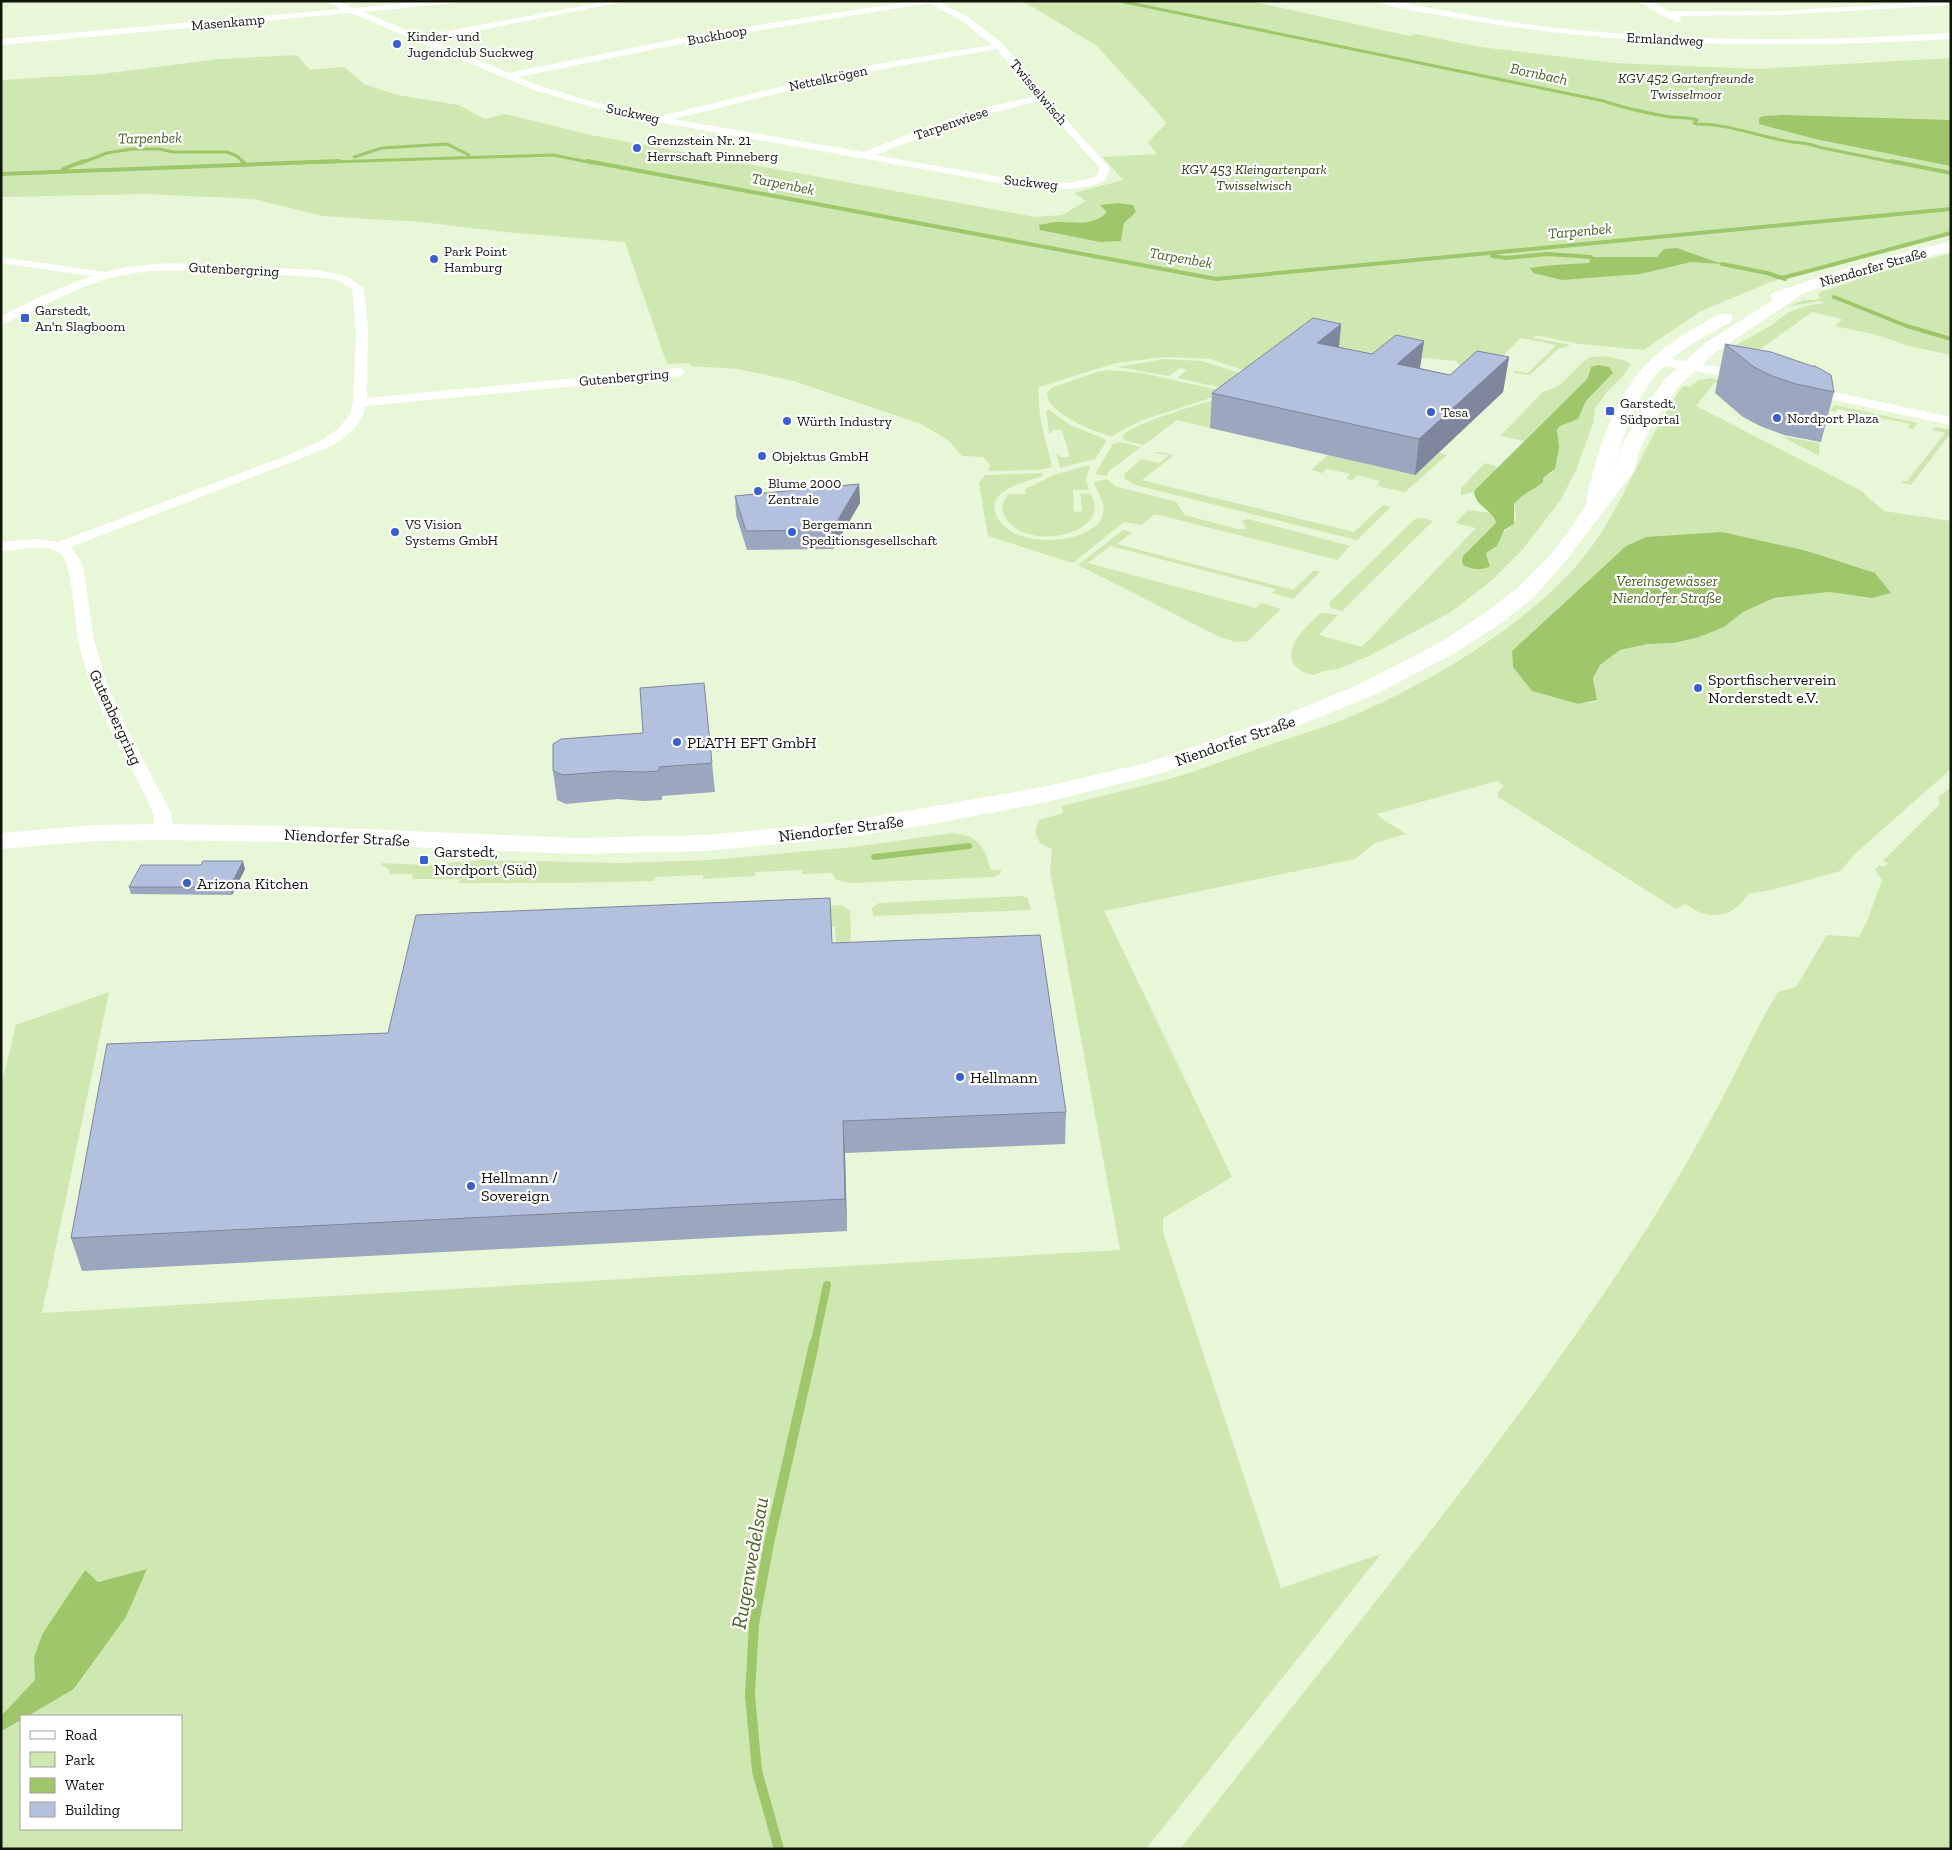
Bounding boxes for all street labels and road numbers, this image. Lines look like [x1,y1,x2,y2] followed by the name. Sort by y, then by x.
[191,11,266,34] street label: Masenkamp
[686,22,748,49] street label: Buckhoop
[1626,29,1704,50] street label: Ermlandweg
[1006,56,1071,129] street label: Twisselwisch
[787,62,869,95] street label: Nettelkrögen
[605,100,661,127] street label: Suckweg
[912,103,991,144] street label: Tarpenwiese
[1003,171,1059,194] street label: Suckweg
[1818,244,1929,291] street label: Niendorfer Straße
[188,259,280,280] street label: Gutenbergring
[578,365,670,390] street label: Gutenbergring
[85,666,146,768] street label: Gutenbergring
[1173,711,1298,770] street label: Niendorfer Straße
[777,811,905,846] street label: Niendorfer Straße
[284,825,410,850] street label: Niendorfer Straße

